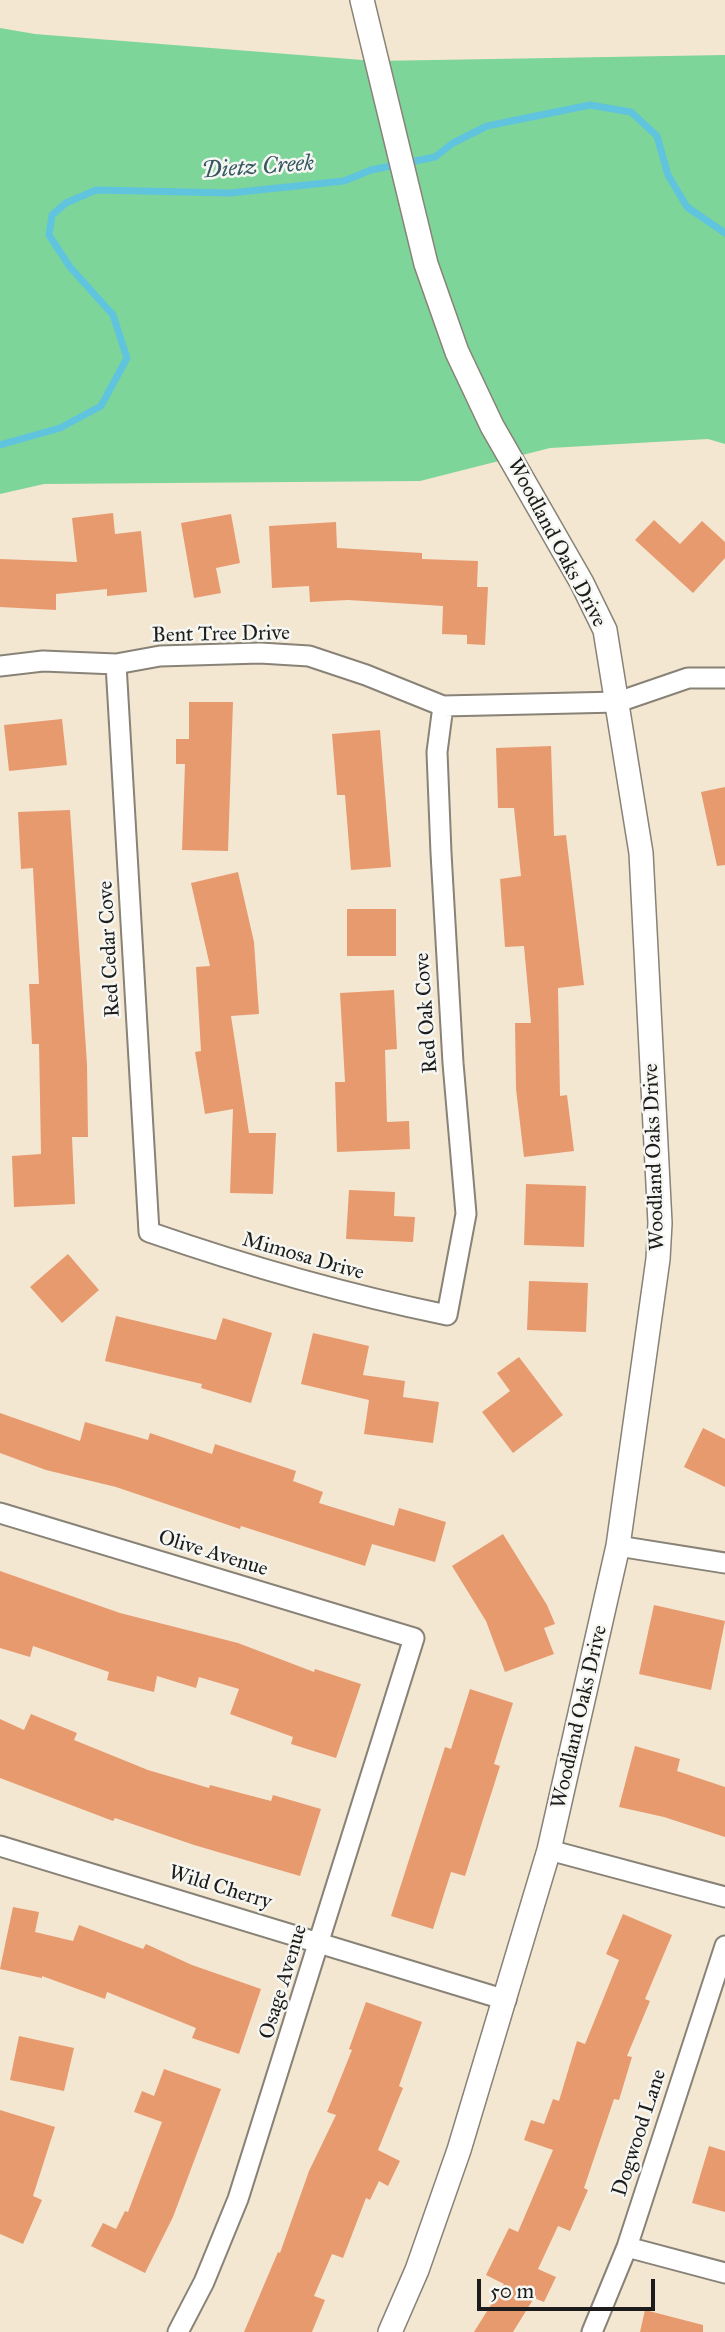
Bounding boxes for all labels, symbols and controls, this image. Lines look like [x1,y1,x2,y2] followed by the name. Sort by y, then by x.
[201,150,315,186] water label: Dietz Creek
[501,454,611,632] street label: Woodland Oaks Drive
[152,621,290,649] street label: Bent Tree Drive
[94,880,126,1018] street label: Red Cedar Cove
[410,952,444,1074] street label: Red Oak Cove
[639,1063,671,1251] street label: Woodland Oaks Drive
[239,1228,367,1286] street label: Mimosa Drive
[155,1525,271,1583] street label: Olive Avenue
[547,1623,613,1811] street label: Woodland Oaks Drive
[165,1860,275,1916] street label: Wild Cherry
[255,1922,313,2042] street label: Osage Avenue
[608,2066,672,2200] street label: Dogwood Lane
[480,2266,658,2310] scale bar
[490,2278,534,2304] text: 50 m

